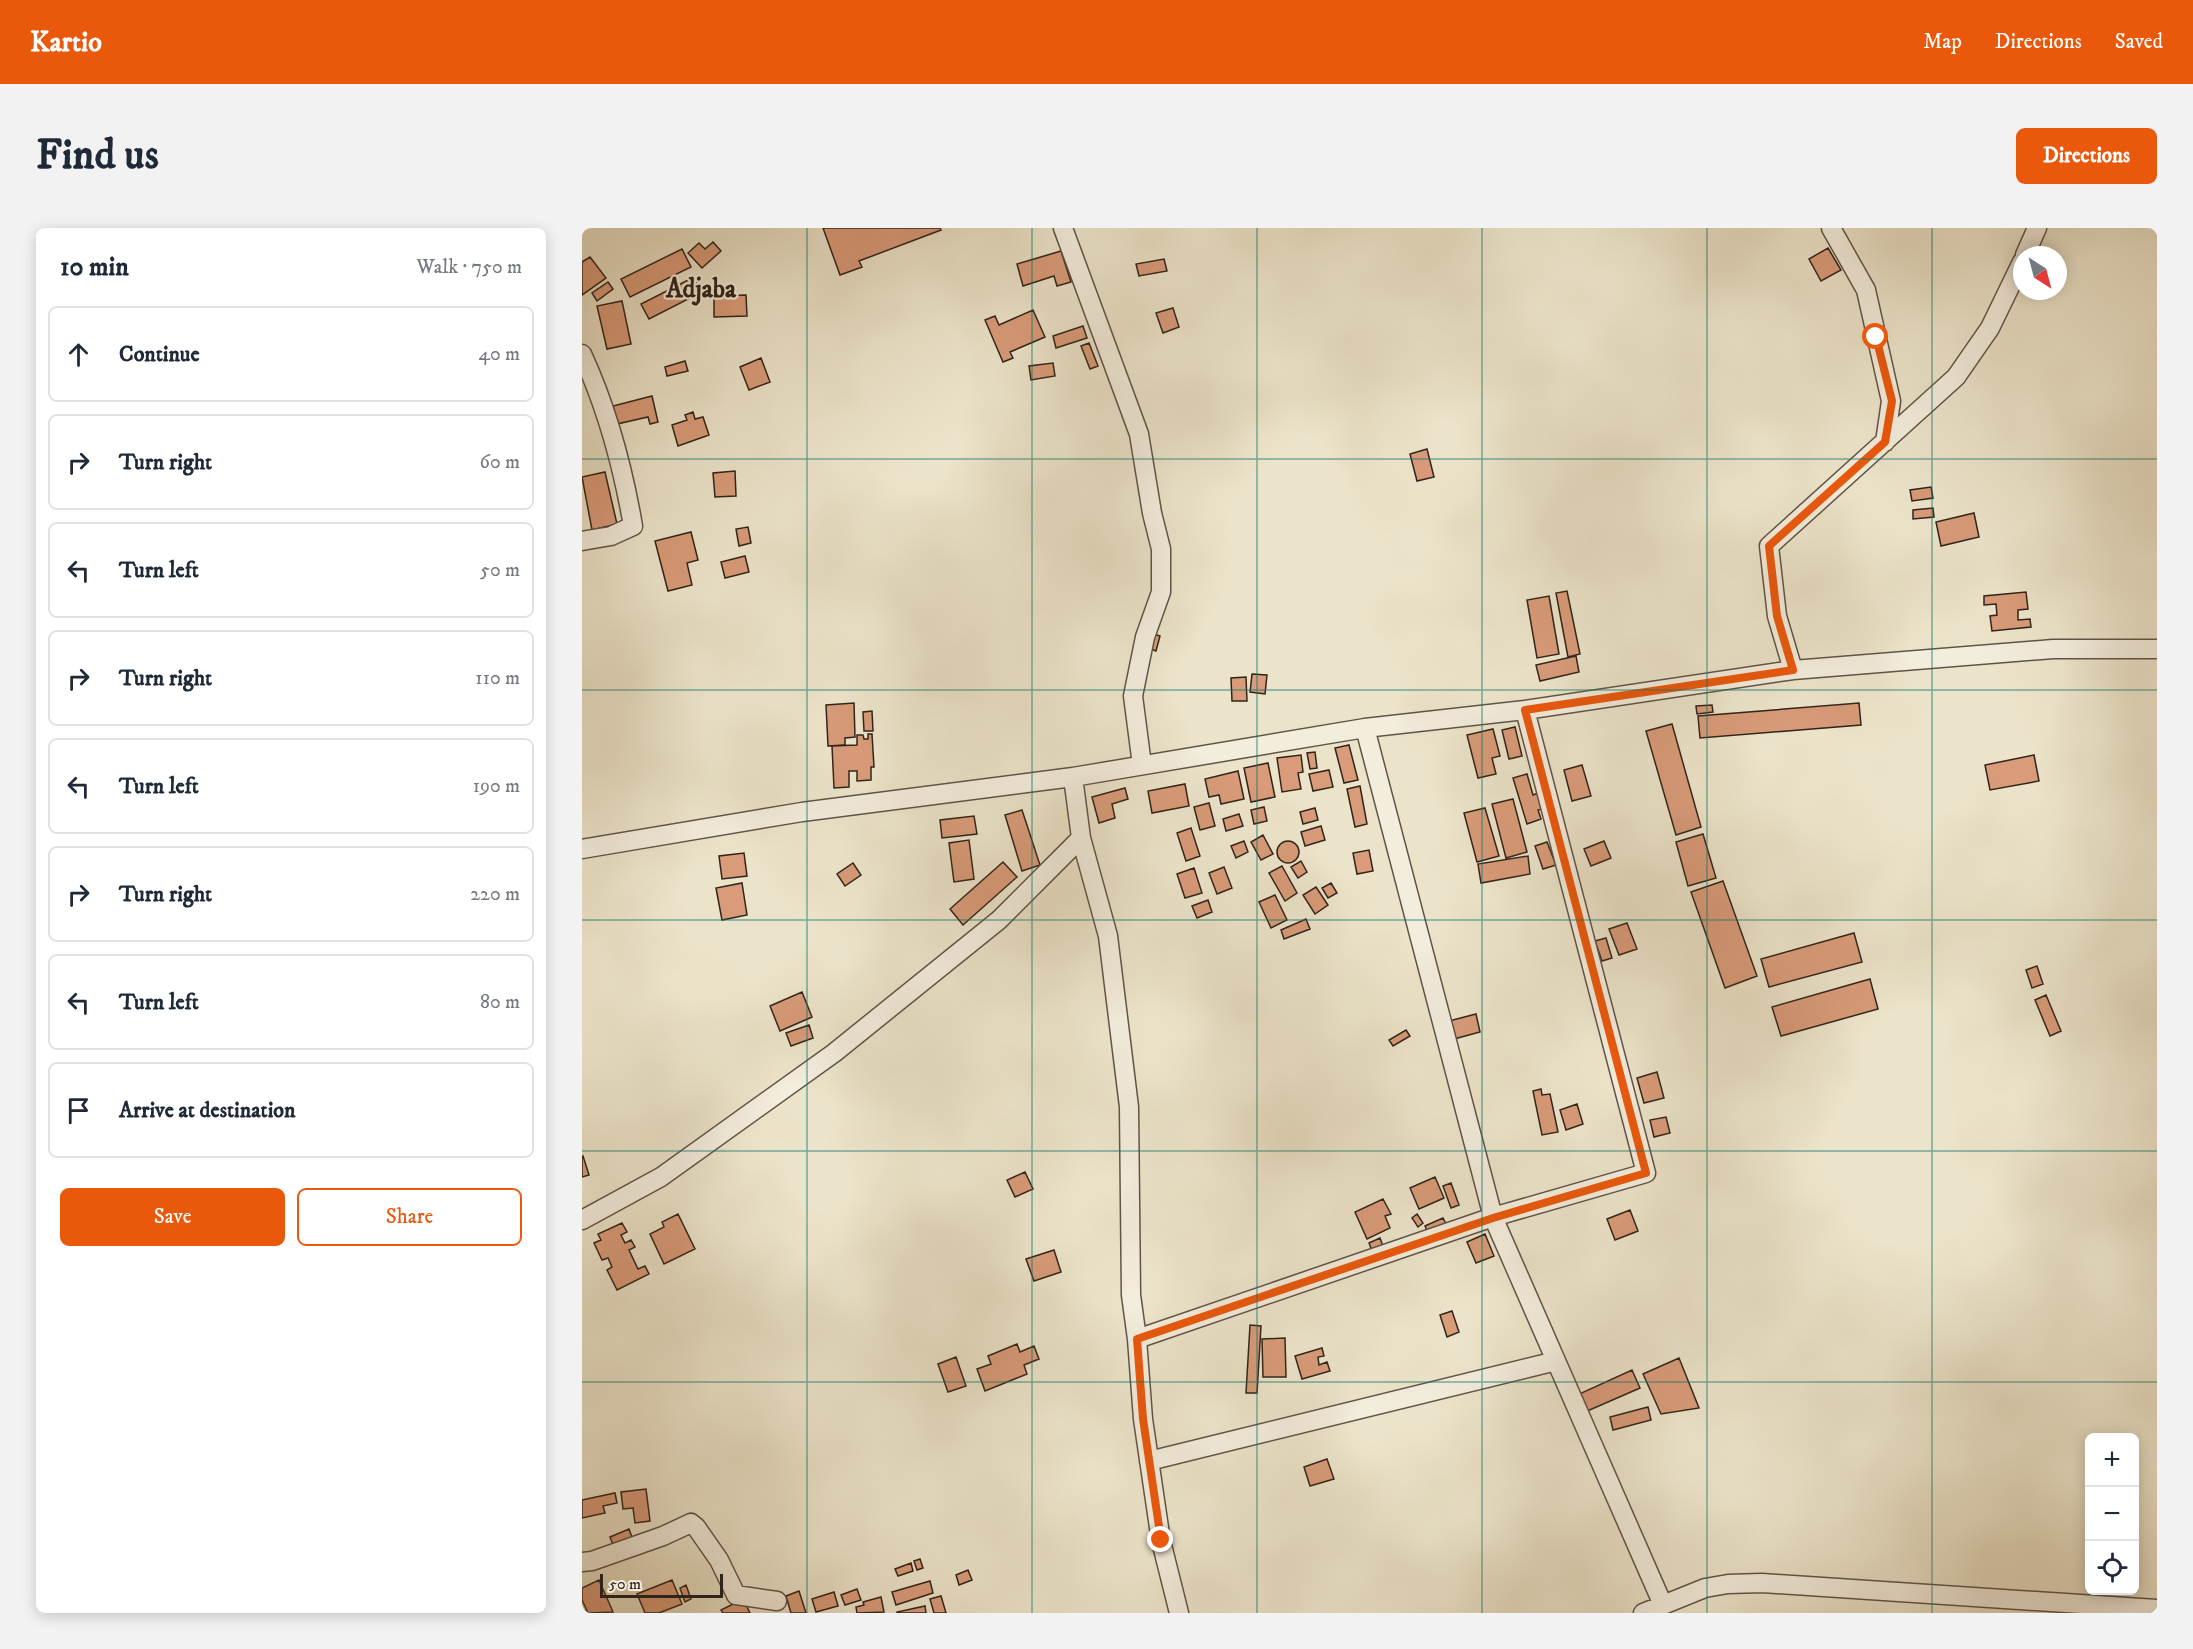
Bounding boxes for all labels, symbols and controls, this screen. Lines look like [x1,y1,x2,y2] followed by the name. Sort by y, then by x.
[30,25,102,60] text: Kartio
[1923,29,1962,55] text: Map
[1995,29,2082,55] text: Directions
[2115,29,2163,55] text: Saved
[2016,128,2157,184] button: Directions
[36,130,159,182] text: Find us
[2013,246,2067,300] north arrow
[60,251,129,284] text: 10 min
[417,255,522,280] text: Walk · 750 m
[665,273,737,306] district label: Adjaba
[1862,323,1888,349] route start
[62,338,95,371] icon: ahead
[119,341,200,368] text: Continue
[478,342,520,367] text: 40 m
[62,446,95,479] icon: right
[119,449,212,476] text: Turn right
[480,450,520,475] text: 60 m
[62,554,95,587] icon: left
[119,557,199,584] text: Turn left
[480,558,520,583] text: 50 m
[62,662,95,695] icon: right
[119,665,212,692] text: Turn right
[475,666,520,691] text: 110 m
[62,770,95,803] icon: left
[119,773,199,800] text: Turn left
[473,774,520,799] text: 190 m
[62,878,95,911] icon: right
[119,881,212,908] text: Turn right
[470,882,520,907] text: 220 m
[62,986,95,1019] icon: left
[119,989,199,1016] text: Turn left
[480,990,520,1015] text: 80 m
[62,1094,95,1127] icon: arrive
[119,1097,296,1124] text: Arrive at destination
[60,1188,285,1246] button: Save
[297,1188,522,1246] button: Share
[2085,1433,2139,1595] map controls
[2085,1433,2139,1487] button: +
[2085,1487,2139,1541] button: −
[1147,1526,1173,1552] route end
[2085,1541,2139,1595] button: locate
[600,1571,723,1598] scale bar
[609,1574,641,1594] text: 50 m

